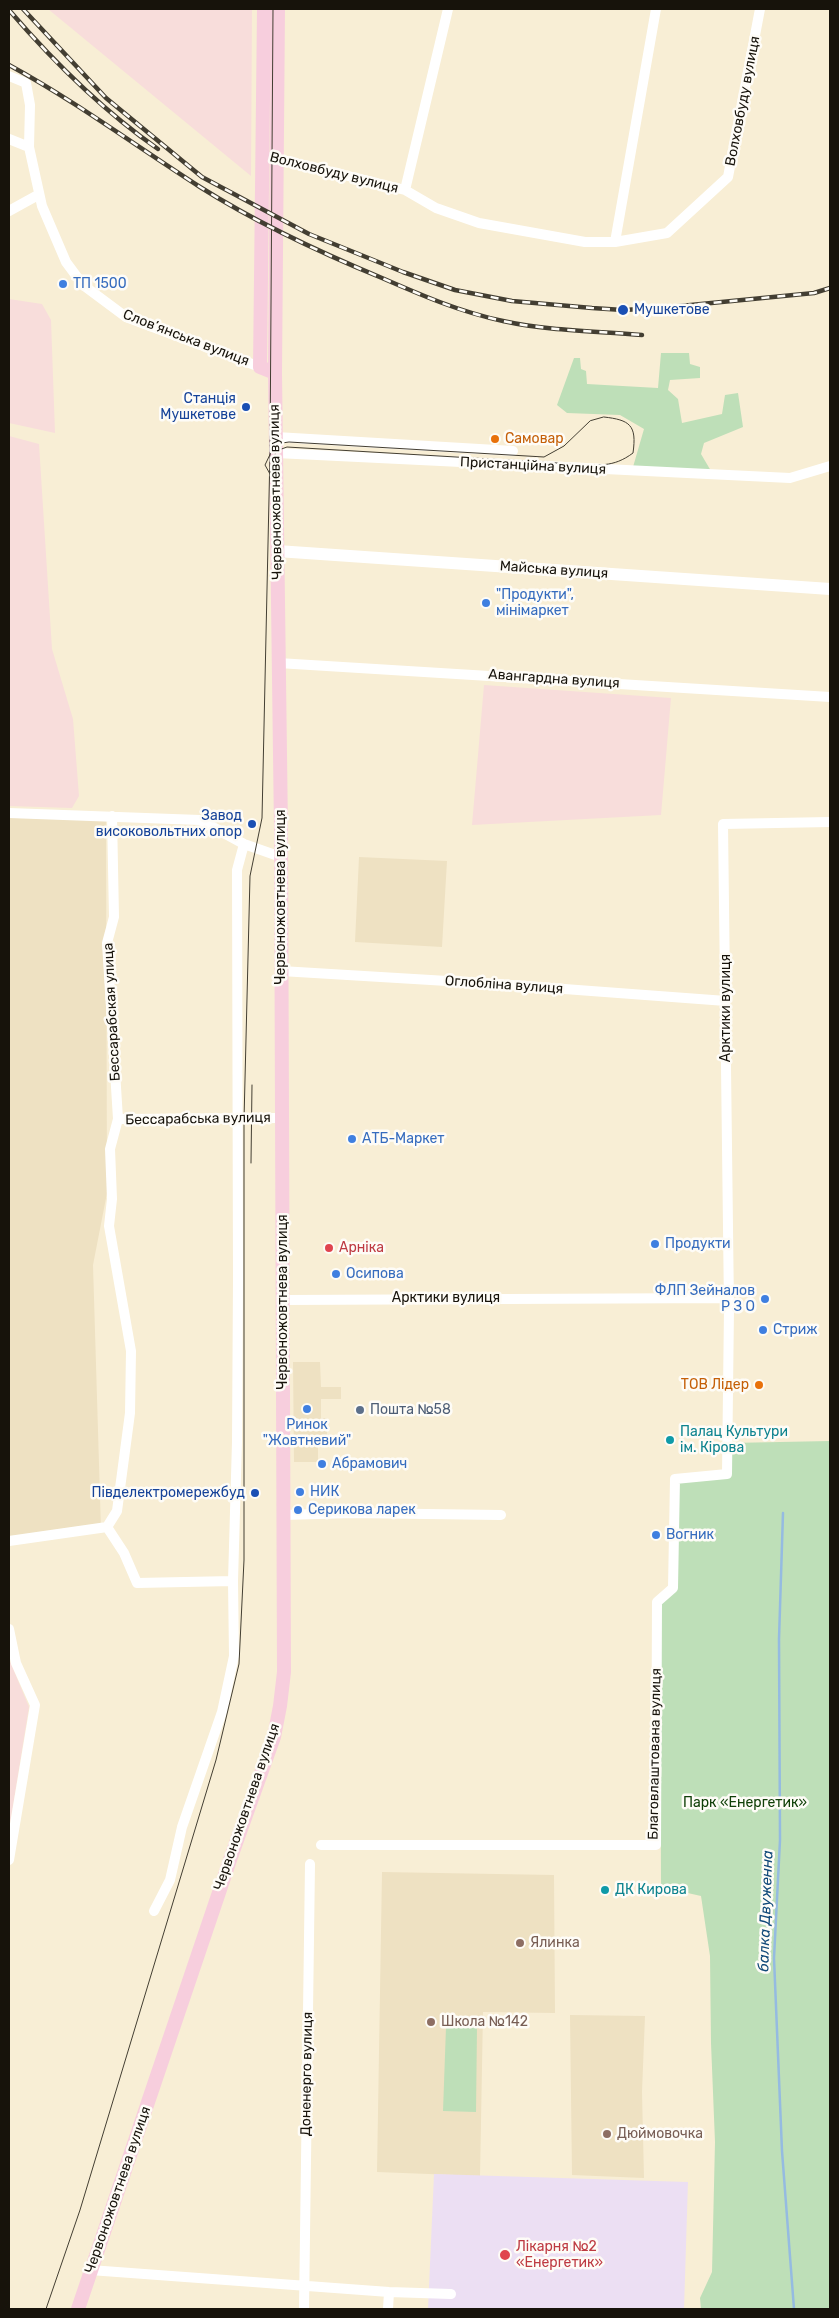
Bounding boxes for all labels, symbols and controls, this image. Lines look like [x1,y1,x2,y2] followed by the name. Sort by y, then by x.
[722,35,764,167] street label: Волховбуду вулиця
[268,149,400,197] street label: Волховбуду вулиця
[73,276,127,292] place label: ТП 1500
[57,278,69,290] marker: ТП 1500
[634,302,710,318] place label: Мушкетове
[616,303,630,317] marker: Мушкетове
[120,306,252,370] street label: Слов’янська вулиця
[160,391,236,424] place label: Станція Мушкетове
[240,401,252,413] marker: Станція Мушкетове
[266,404,286,580] street label: Червоножовтнева вулиця
[505,431,564,447] place label: Самовар
[489,433,501,445] marker: Самовар
[460,454,606,478] street label: Пристанційна вулиця
[499,558,609,582] street label: Майська вулиця
[496,587,574,620] place label: "Продукти", мінімаркет
[480,597,492,609] marker: "Продукти", мінімаркет
[488,666,620,692] street label: Авангардна вулиця
[96,808,242,840] place label: Завод високовольтних опор
[273,809,289,985] street label: Червоножовтнева вулиця
[246,818,258,830] marker: Завод високовольтних опор
[100,942,124,1082] street label: Бессарабская улица
[718,954,734,1062] street label: Арктики вулиця
[444,972,564,998] street label: Оглобліна вулиця
[125,1109,271,1129] street label: Бессарабська вулиця
[362,1131,444,1147] place label: АТБ-Маркет
[346,1133,358,1145] marker: АТБ-Маркет
[275,1214,291,1390] street label: Червоножовтнева вулиця
[665,1236,731,1252] place label: Продукти
[649,1238,661,1250] marker: Продукти
[339,1240,384,1256] place label: Арніка
[323,1242,335,1254] marker: Арніка
[346,1266,404,1282] place label: Осипова
[330,1268,342,1280] marker: Осипова
[654,1283,755,1315] place label: ФЛП Зейналов Р З О
[392,1290,500,1306] street label: Арктики вулиця
[759,1293,771,1305] marker: ФЛП Зейналов Р З О
[773,1322,818,1338] place label: Стриж
[757,1324,769,1336] marker: Стриж
[681,1377,749,1393] place label: ТОВ Лідер
[753,1379,765,1391] marker: ТОВ Лідер
[370,1402,451,1418] place label: Пошта №58
[301,1403,313,1415] marker: Ринок "Жовтневий"
[354,1404,366,1416] marker: Пошта №58
[263,1417,351,1450] place label: Ринок "Жовтневий"
[680,1424,788,1456] place label: Палац Культури ім. Кірова
[664,1434,676,1446] marker: Палац Культури ім. Кірова
[332,1456,407,1472] place label: Абрамович
[316,1458,328,1470] marker: Абрамович
[310,1484,339,1500] place label: НИК
[92,1485,245,1501] place label: Півделектромережбуд
[294,1486,306,1498] marker: НИК
[249,1487,261,1499] marker: Півделектромережбуд
[308,1502,416,1518] place label: Серикова ларек
[292,1504,304,1516] marker: Серикова ларек
[666,1527,714,1543] place label: Вогник
[650,1529,662,1541] marker: Вогник
[645,1668,665,1840] street label: Благовлаштована вулиця
[210,1721,284,1893] street label: Червоножовтнева вулиця
[683,1795,807,1811] park label: Парк «Енергетик»
[755,1850,777,1972] water label: балка Двуженна
[615,1882,687,1898] place label: ДК Кирова
[599,1884,611,1896] marker: ДК Кирова
[530,1935,580,1951] place label: Ялинка
[514,1937,526,1949] marker: Ялинка
[298,2012,316,2136] street label: Доненерго вулиця
[441,2014,528,2030] place label: Школа №142
[425,2016,437,2028] marker: Школа №142
[81,2104,155,2276] street label: Червоножовтнева вулиця
[617,2126,703,2142] place label: Дюймовочка
[601,2128,613,2140] marker: Дюймовочка
[516,2239,603,2272] place label: Лікарня №2 «Енергетик»
[498,2248,512,2262] marker: Лікарня №2 «Енергетик»

